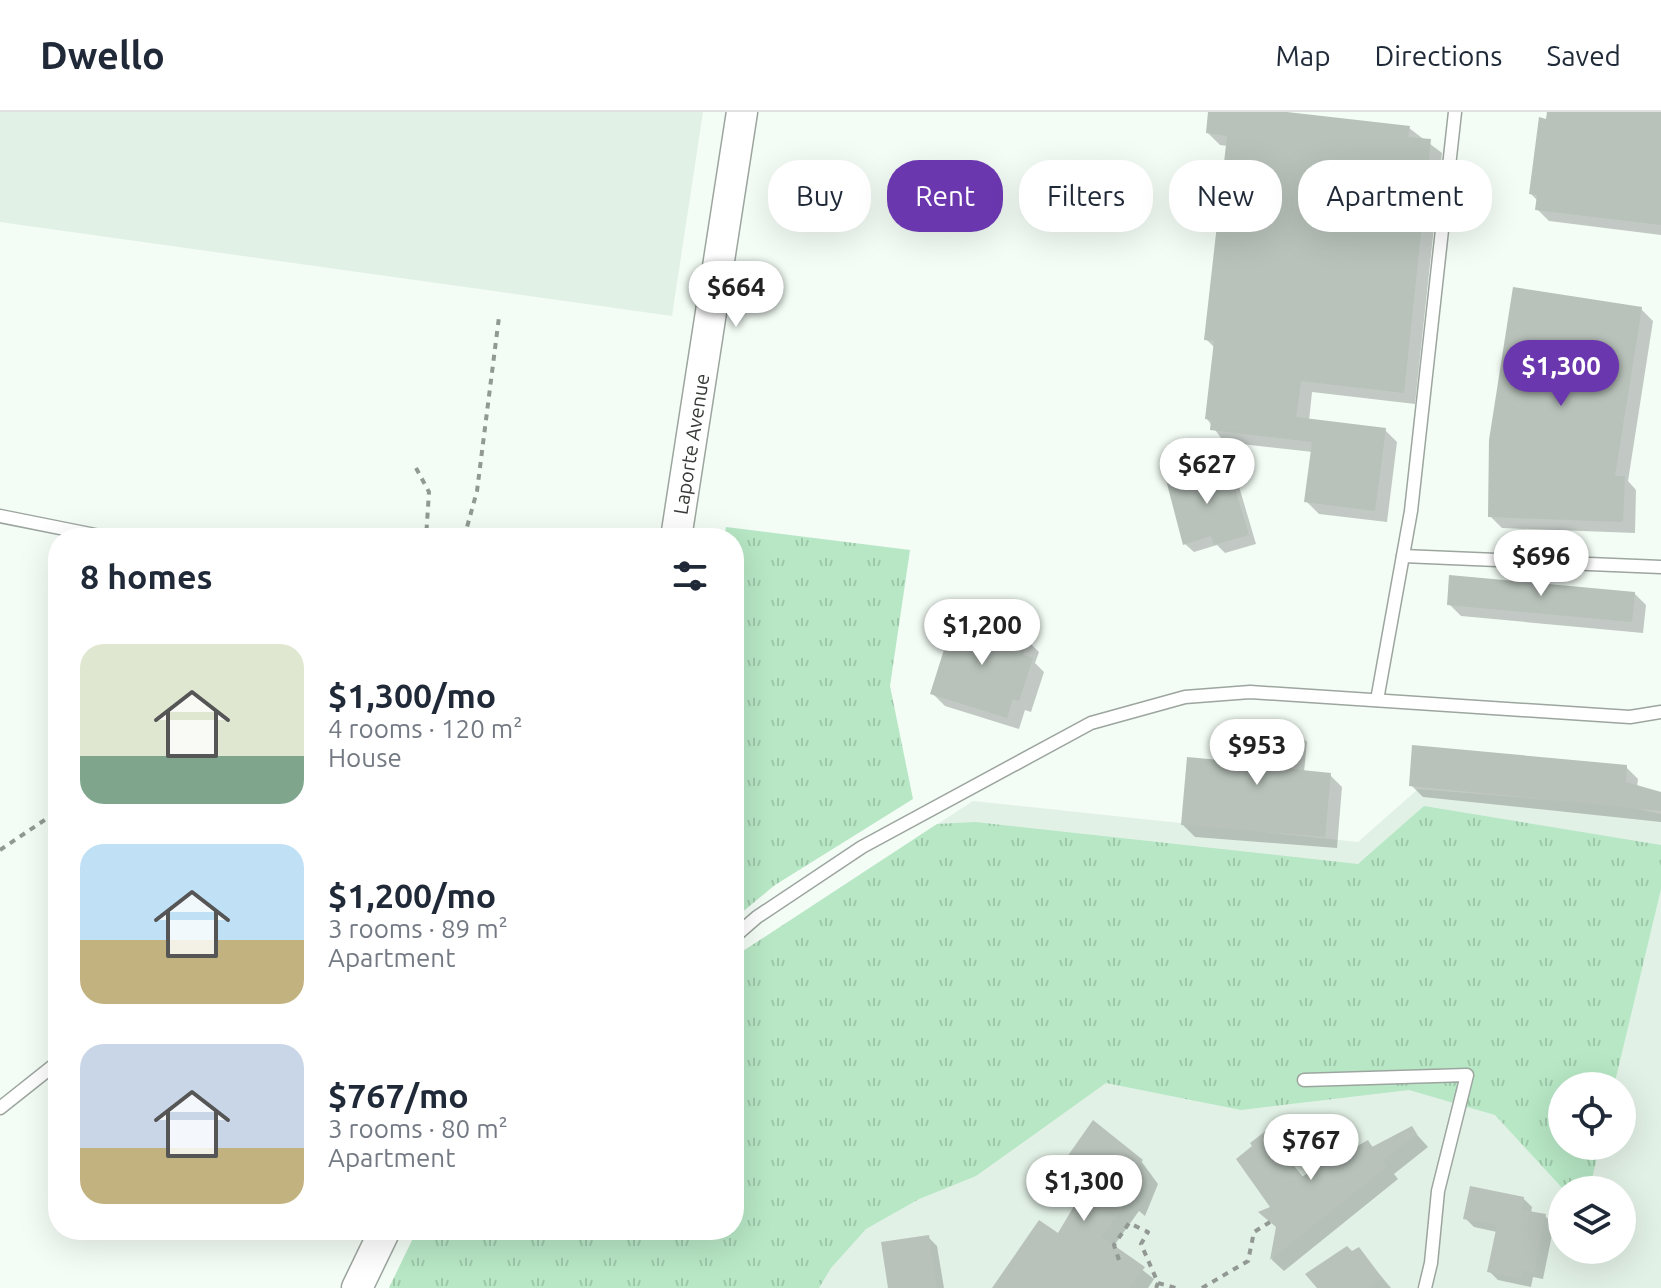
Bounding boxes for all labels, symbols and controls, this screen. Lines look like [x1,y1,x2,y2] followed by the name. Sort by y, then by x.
[40,34,165,76] text: Dwello
[1275,40,1331,71] text: Map
[1375,40,1502,71] text: Directions
[1546,40,1621,71] text: Saved
[768,160,871,232] chip: Buy
[887,160,1003,232] chip: Rent
[1019,160,1153,232] chip: Filters
[1169,160,1282,232] chip: New
[1298,160,1492,232] chip: Apartment
[689,261,783,329] pin: $664
[707,272,765,301] text: $664
[1496,340,1626,408] pin: $1,300
[1521,351,1601,380] text: $1,300
[669,372,713,516] street label: Laporte Avenue
[1160,438,1254,506] pin: $627
[1178,449,1236,478] text: $627
[1494,530,1588,598] pin: $696
[1512,541,1570,570] text: $696
[668,554,712,598] icon: filters
[80,557,213,595] text: 8 homes
[917,599,1047,667] pin: $1,200
[942,610,1022,639] text: $1,200
[144,676,240,772] icon: home
[328,676,496,714] text: $1,300/mo
[328,714,523,743] text: 4 rooms · 120 m²
[1210,719,1304,787] pin: $953
[1228,730,1286,759] text: $953
[328,743,402,772] text: House
[144,876,240,972] icon: home
[328,876,496,914] text: $1,200/mo
[328,914,508,943] text: 3 rooms · 89 m²
[328,943,455,972] text: Apartment
[1548,1072,1636,1264] map controls
[1548,1072,1636,1160] button: locate
[144,1076,240,1172] icon: home
[328,1076,469,1114] text: $767/mo
[328,1114,508,1143] text: 3 rooms · 80 m²
[1264,1114,1358,1182] pin: $767
[1282,1125,1340,1154] text: $767
[328,1143,455,1172] text: Apartment
[1019,1155,1149,1223] pin: $1,300
[1044,1166,1124,1195] text: $1,300
[1548,1176,1636,1264] button: layers

